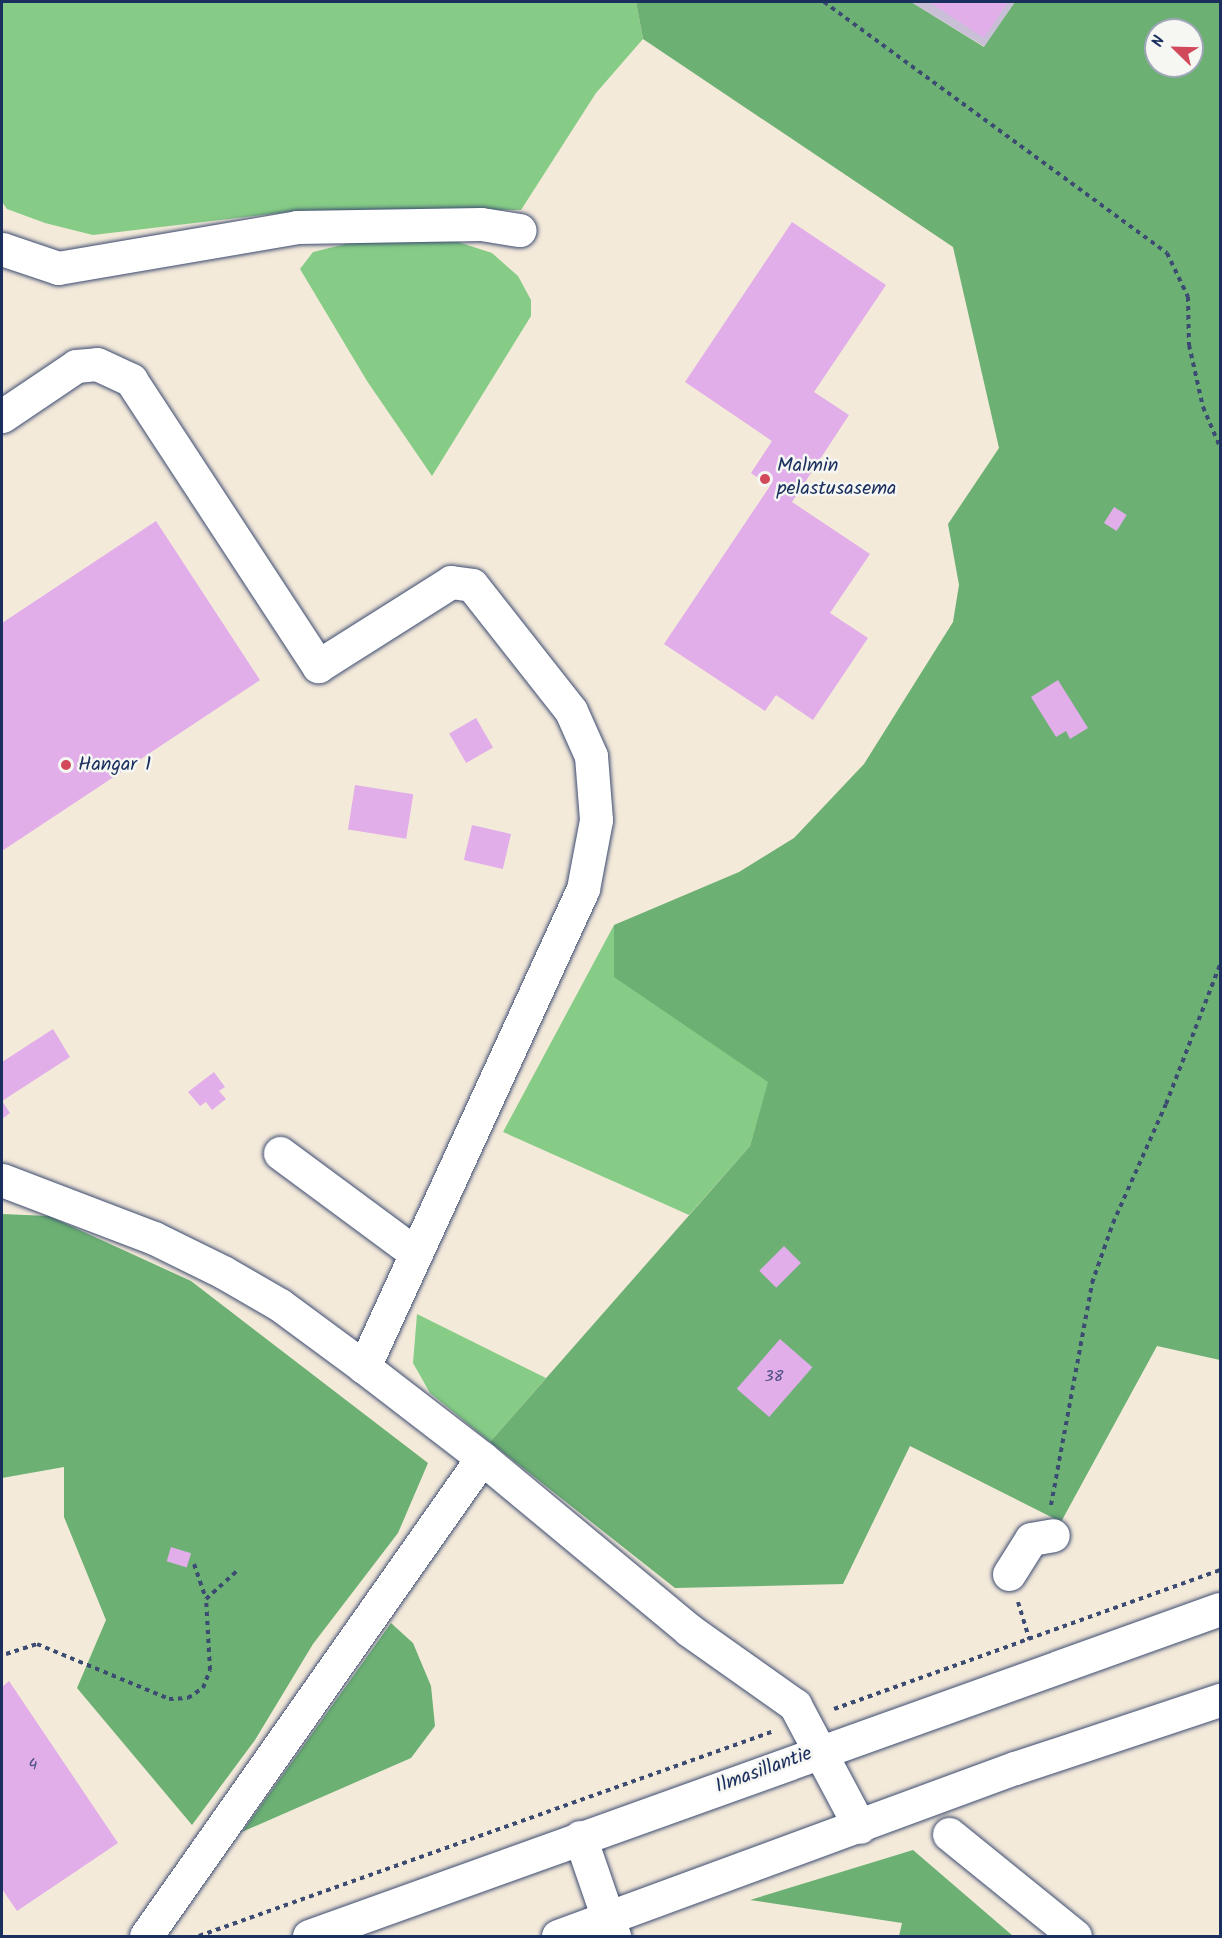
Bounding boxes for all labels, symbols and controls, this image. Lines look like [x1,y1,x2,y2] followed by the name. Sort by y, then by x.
[1144,18,1204,78] north arrow
[1145,32,1172,51] text: N
[777,455,896,502] place label: Malmin pelastusasema
[758,472,772,486] marker: Malmin pelastusasema
[78,753,151,777] place label: Hangar 1
[59,758,73,772] marker: Hangar 1
[765,1367,783,1387] house number: 38
[712,1742,816,1800] street label: Ilmasillantie
[29,1755,37,1775] house number: 4

